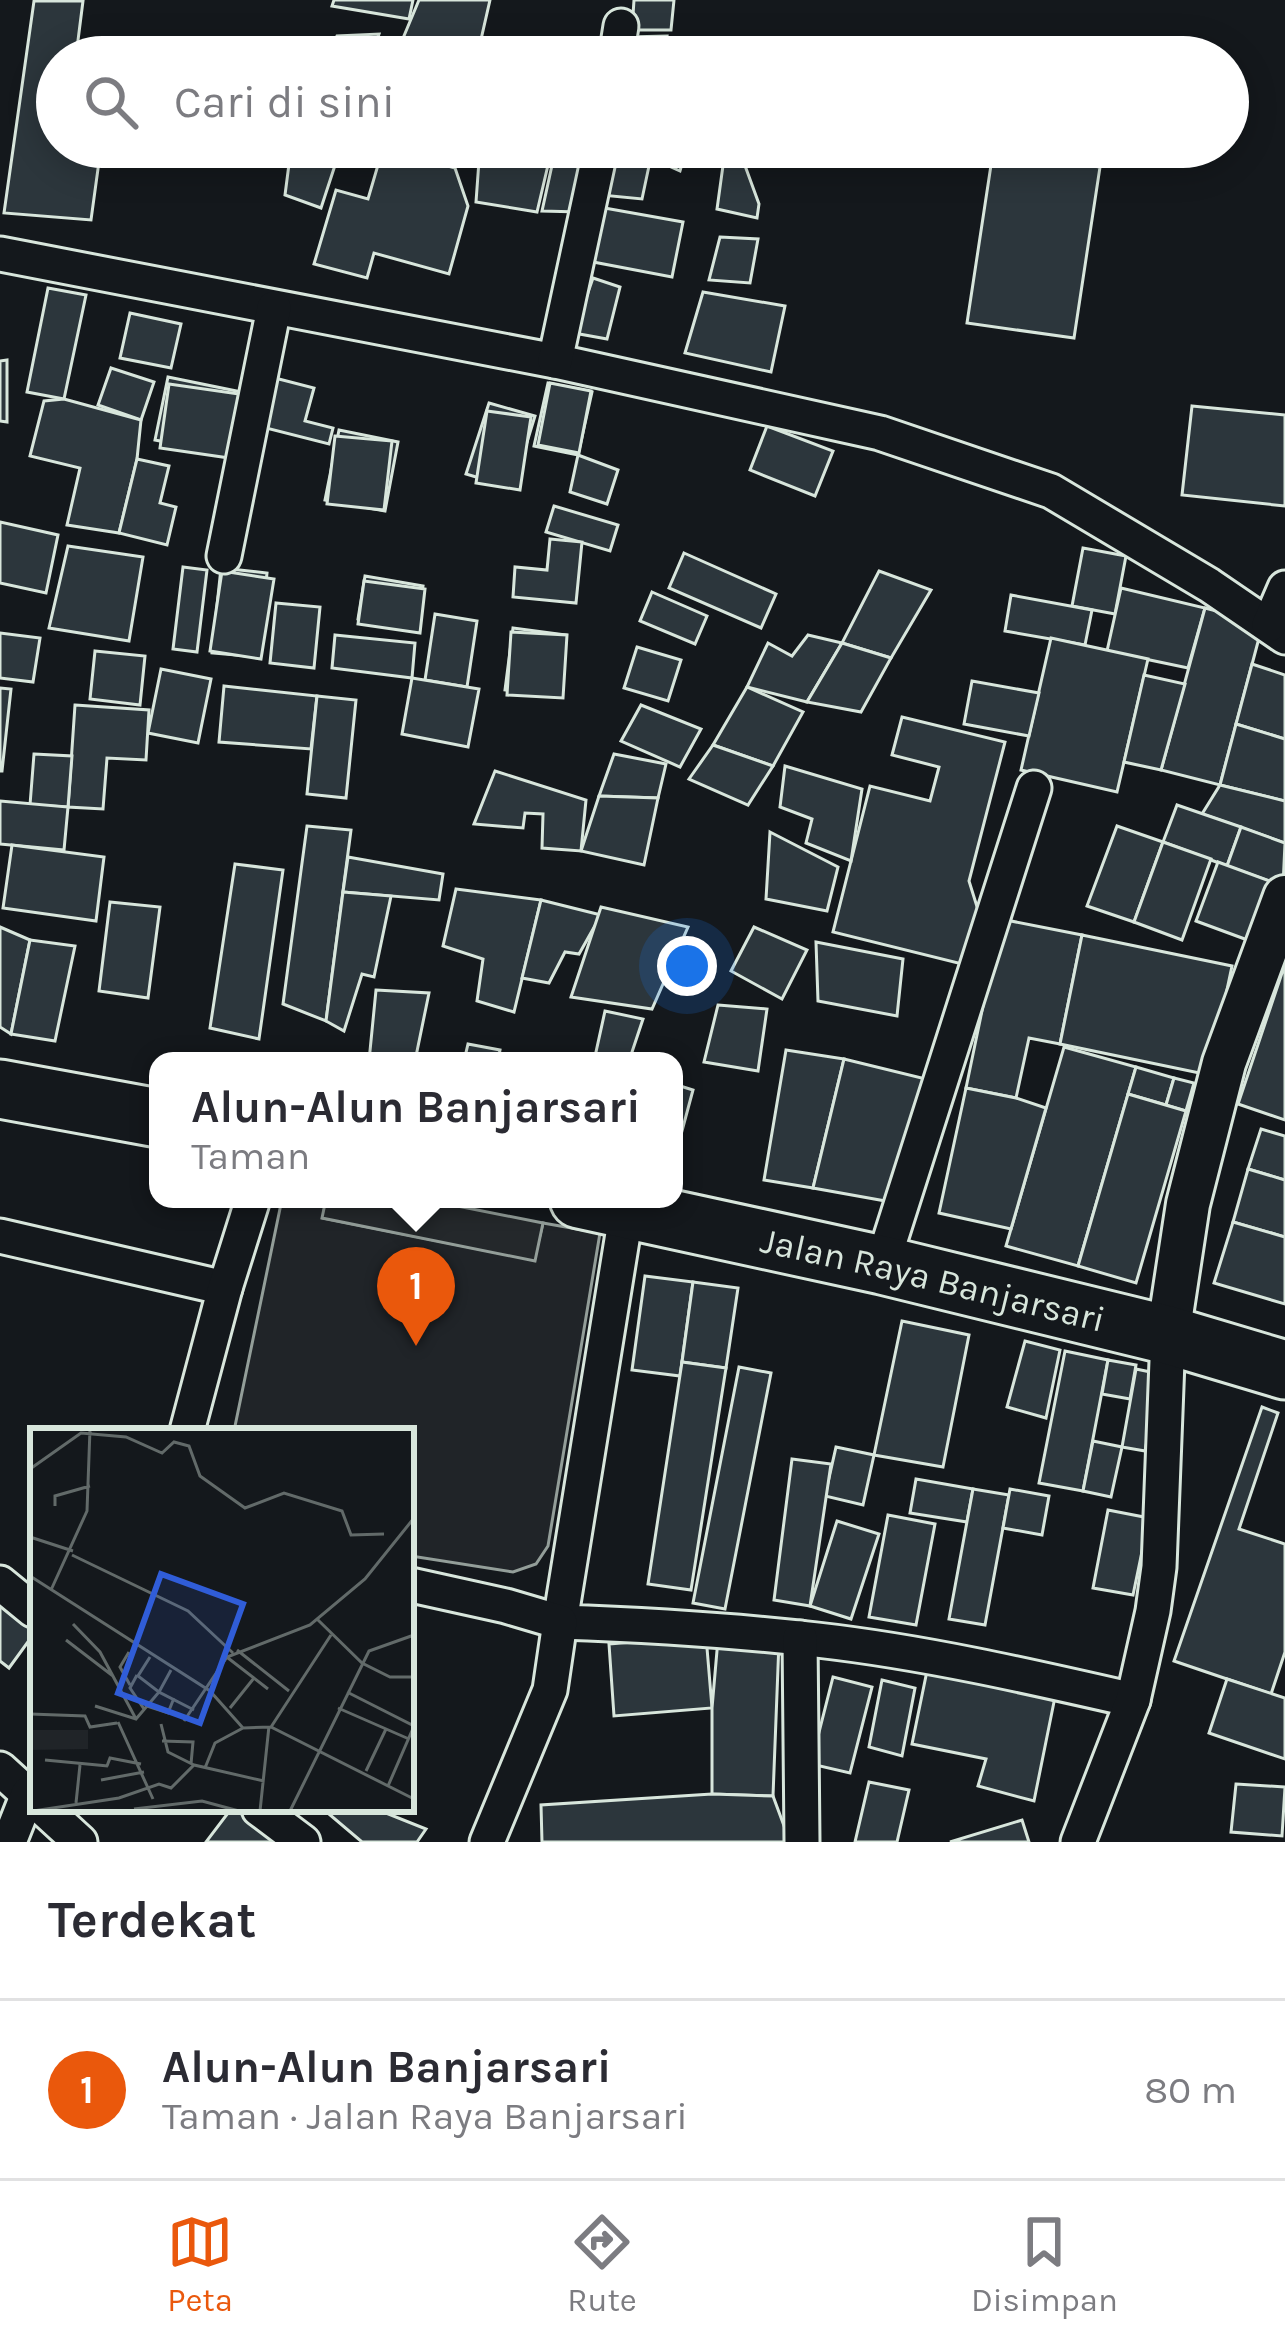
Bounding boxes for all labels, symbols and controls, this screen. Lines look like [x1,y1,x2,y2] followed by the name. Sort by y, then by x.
[36,36,1249,168] search box
[78,69,144,135] icon: search
[174,76,395,128] text: Cari di sini
[657,936,717,996] your location
[149,1052,683,1208] popup
[191,1081,641,1133] text: Alun-Alun Banjarsari
[191,1133,310,1179] text: Taman
[757,1219,1109,1341] street label: Jalan Raya Banjarsari
[377,1247,455,1346] pin: 1
[30,1428,414,1812] inset map
[48,1890,256,1950] text: Terdekat
[162,2041,611,2093] text: Alun-Alun Banjarsari
[80,2067,94,2113] text: 1
[1144,2067,1237,2113] text: 80 m
[162,2093,688,2139] text: Taman · Jalan Raya Banjarsari
[167,2209,233,2319] tab: Peta
[567,2209,637,2319] tab: Rute
[971,2209,1118,2319] tab: Disimpan

